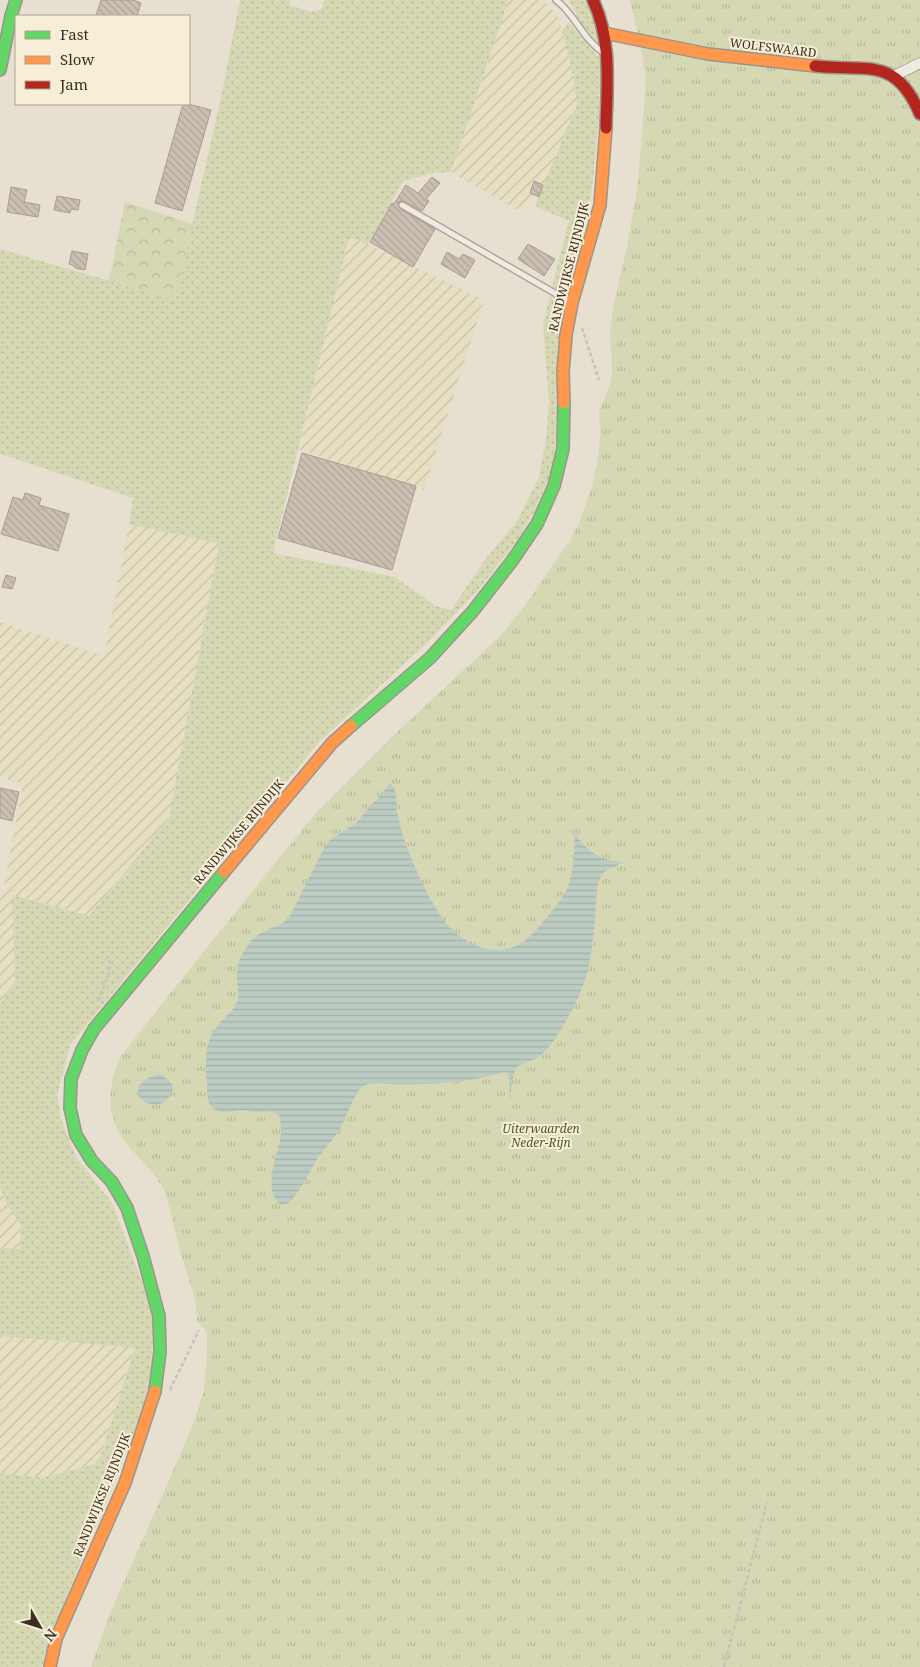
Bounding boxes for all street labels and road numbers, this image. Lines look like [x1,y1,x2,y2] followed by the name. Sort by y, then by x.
[729,34,818,61] street label: WOLFSWAARD
[544,200,593,333] street label: RANDWIJKSE RIJNDIJK
[190,775,288,888] street label: RANDWIJKSE RIJNDIJK
[69,1430,134,1559] street label: RANDWIJKSE RIJNDIJK

